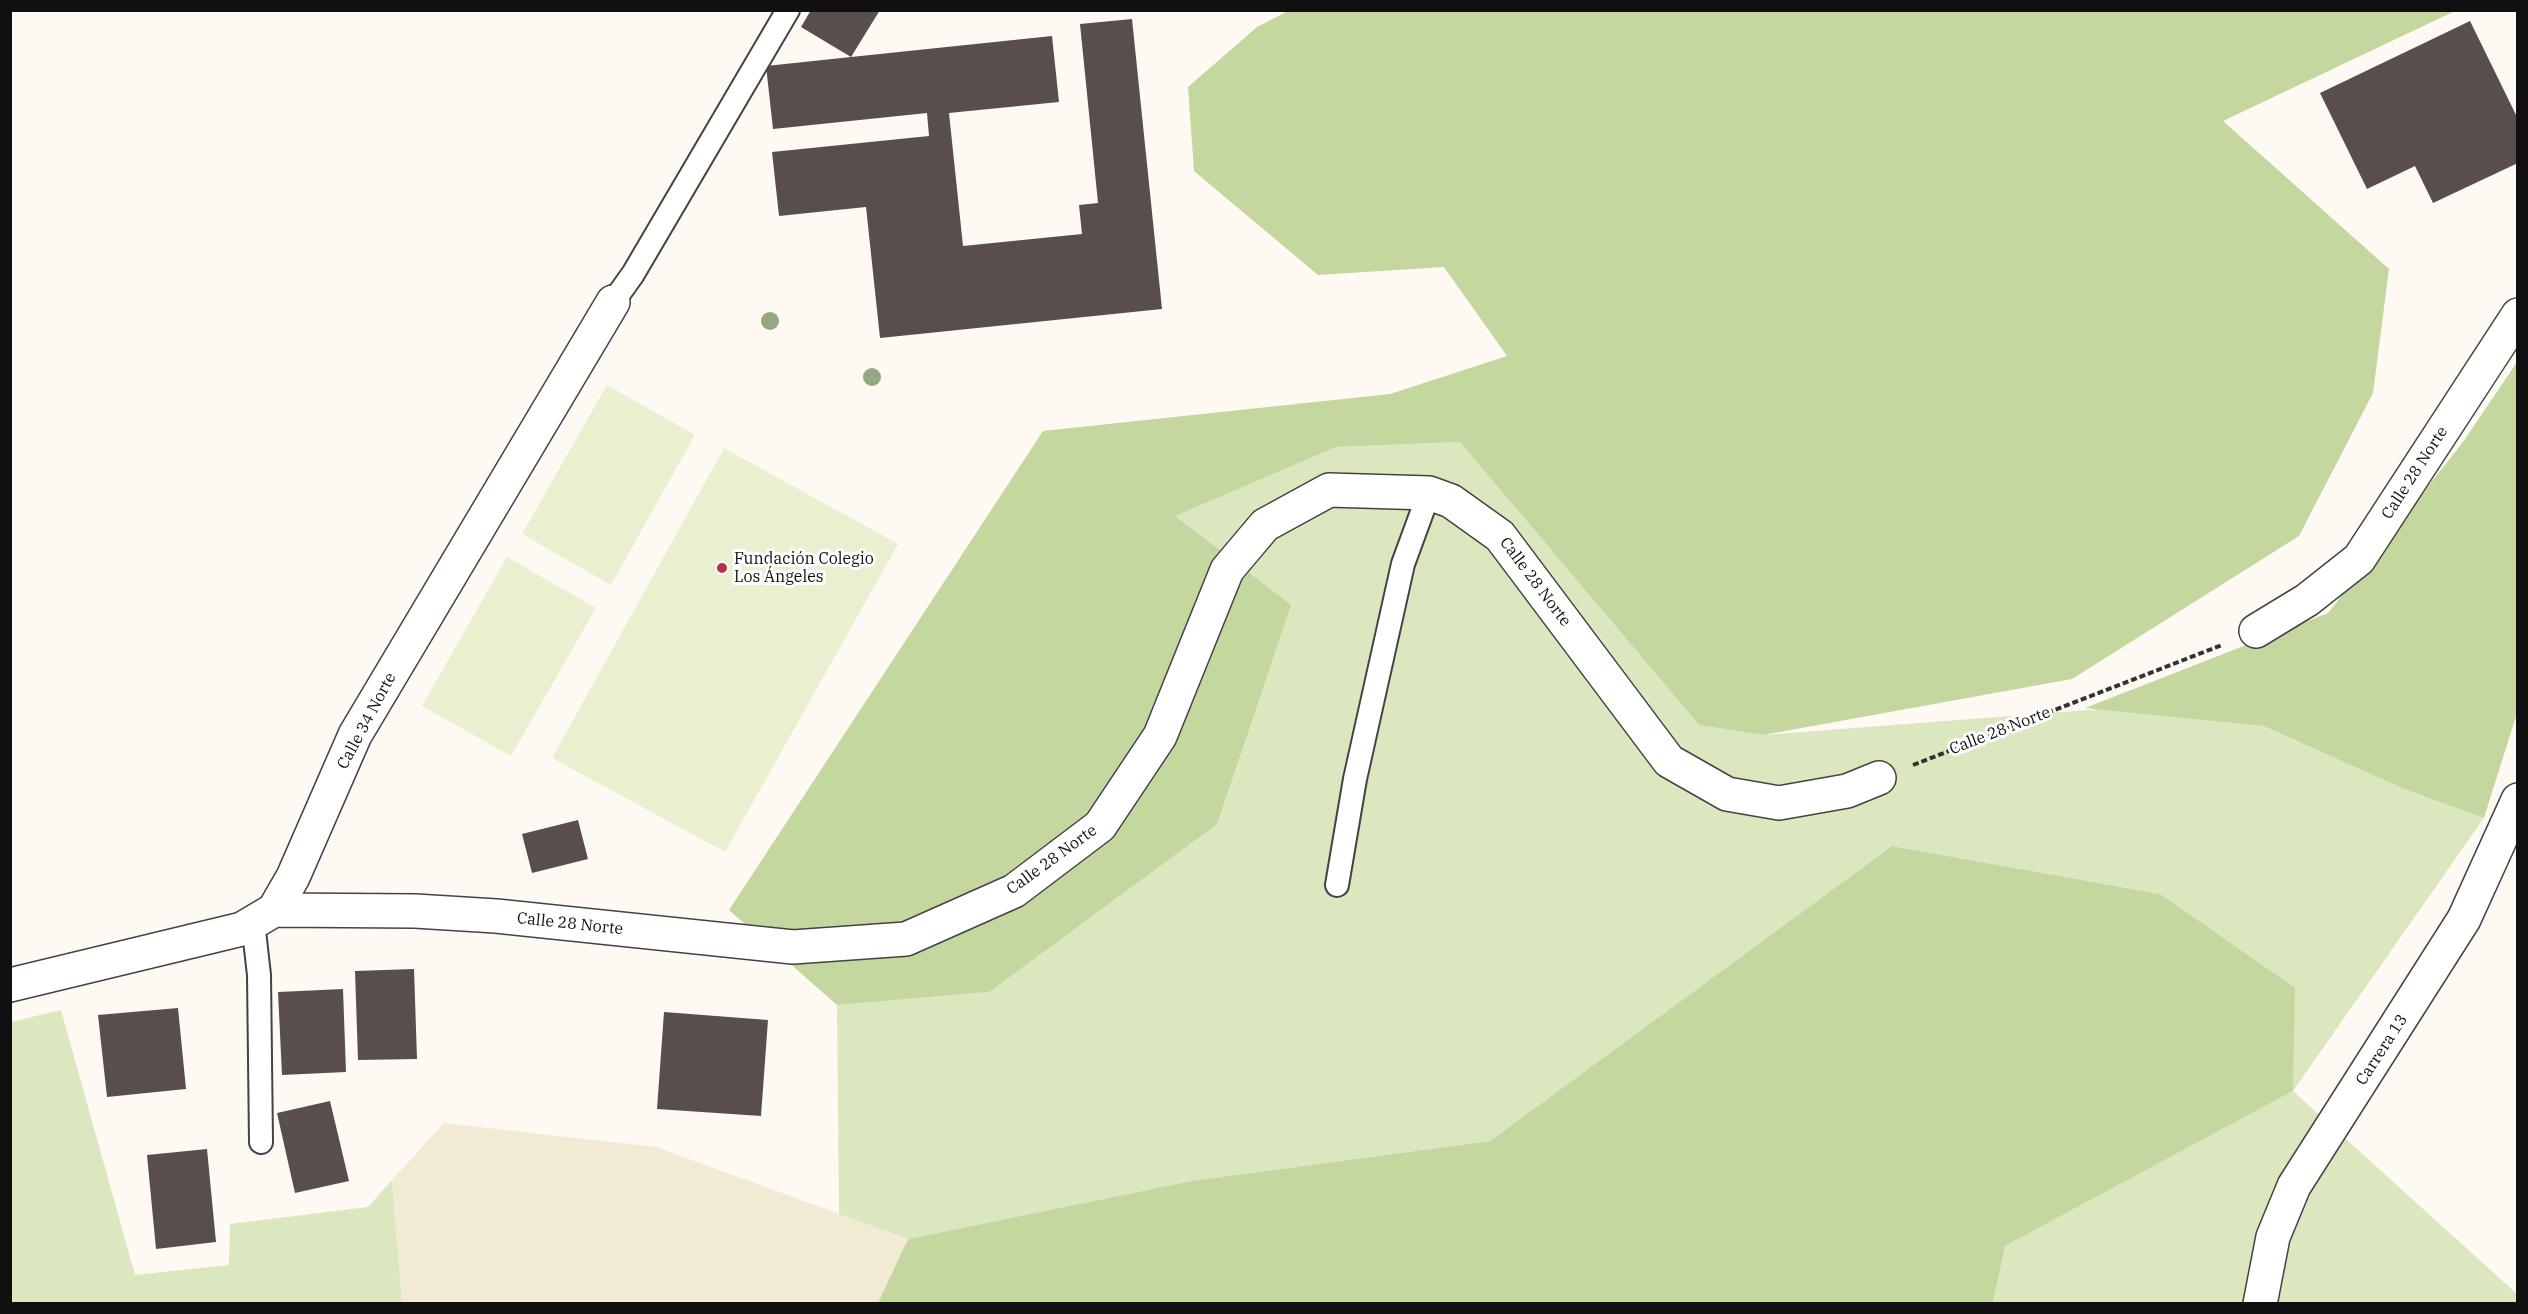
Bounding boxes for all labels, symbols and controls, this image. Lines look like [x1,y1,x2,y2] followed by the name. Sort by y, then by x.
[2378,423,2452,523] street label: Calle 28 Norte
[1495,534,1575,630] street label: Calle 28 Norte
[734,549,874,587] place label: Fundación Colegio Los Ángeles
[715,561,729,575] marker: Fundación Colegio Los Ángeles
[333,669,401,773] street label: Calle 34 Norte
[1947,703,2053,759] street label: Calle 28 Norte
[1003,821,1101,899] street label: Calle 28 Norte
[516,909,624,939] street label: Calle 28 Norte
[2352,1011,2412,1089] street label: Carrera 13

